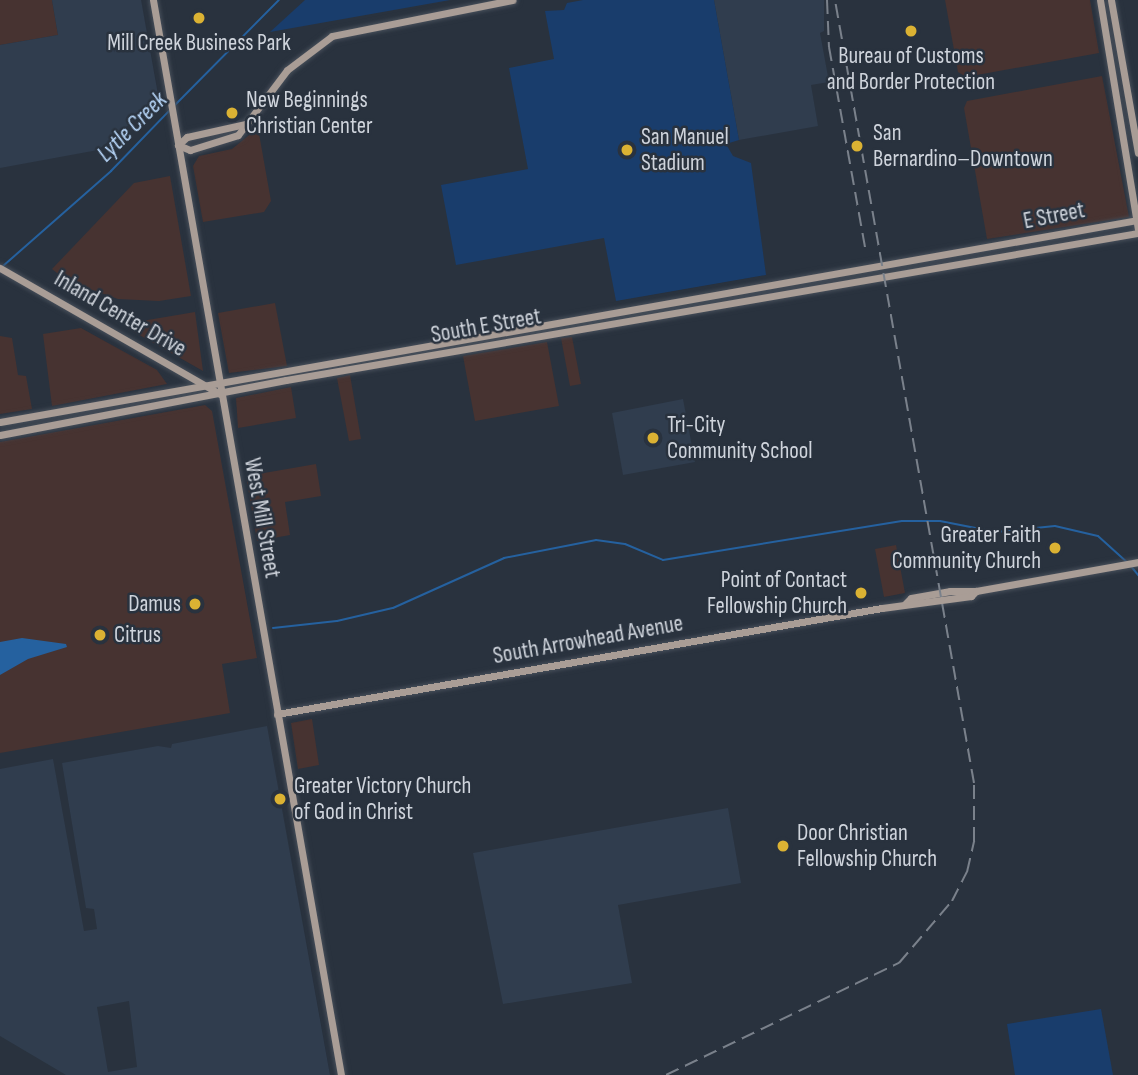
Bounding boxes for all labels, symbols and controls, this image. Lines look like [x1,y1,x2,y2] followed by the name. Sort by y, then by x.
[191,10,207,26] marker: Mill Creek Business Park
[903,23,919,39] marker: Bureau of Customs and Border Protection
[107,29,291,57] place label: Mill Creek Business Park
[827,42,995,96] place label: Bureau of Customs and Border Protection
[91,86,173,168] water label: Lytle Creek
[246,86,373,140] place label: New Beginnings Christian Center
[224,105,240,121] marker: New Beginnings Christian Center
[873,119,1053,173] place label: San Bernardino–Downtown
[641,123,729,177] place label: San Manuel Stadium
[847,136,867,156] marker: San Bernardino–Downtown
[619,142,635,158] marker: San Manuel Stadium
[1021,197,1087,235] street label: E Street
[49,265,191,363] street label: Inland Center Drive
[429,303,543,349] street label: South E Street
[667,411,813,465] place label: Tri-City Community School
[645,430,661,446] marker: Tri-City Community School
[238,456,286,580] street label: West Mill Street
[892,521,1041,575] place label: Greater Faith Community Church
[1047,540,1063,556] marker: Greater Faith Community Church
[707,566,847,620] place label: Point of Contact Fellowship Church
[853,585,869,601] marker: Point of Contact Fellowship Church
[128,590,181,618] place label: Damus
[187,596,203,612] marker: Damus
[491,610,685,670] street label: South Arrowhead Avenue
[114,621,161,649] place label: Citrus
[92,627,108,643] marker: Citrus
[294,772,471,826] place label: Greater Victory Church of God in Christ
[272,791,288,807] marker: Greater Victory Church of God in Christ
[797,819,937,873] place label: Door Christian Fellowship Church
[775,838,791,854] marker: Door Christian Fellowship Church

